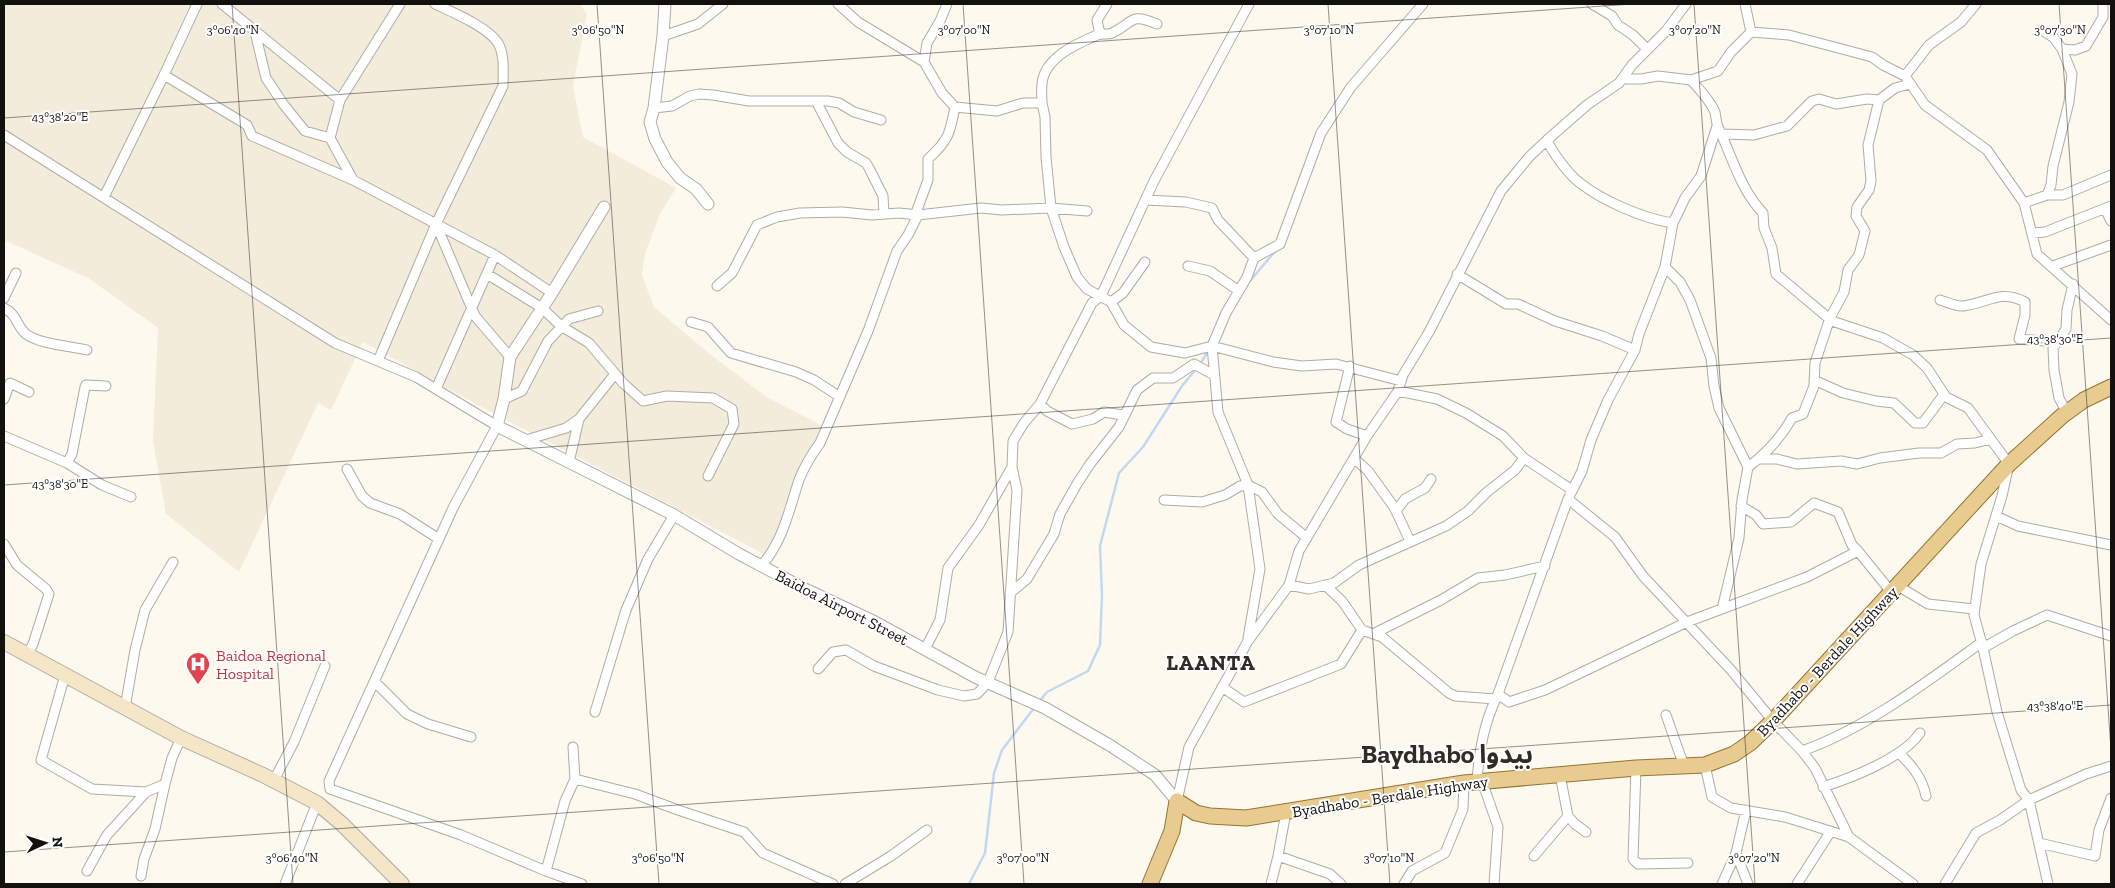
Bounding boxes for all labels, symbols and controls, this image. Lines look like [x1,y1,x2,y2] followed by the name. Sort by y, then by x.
[207,23,259,37] text: 3°06'40"N
[572,23,624,37] text: 3°06'50"N
[938,23,990,37] text: 3°07'00"N
[1304,23,1354,37] text: 3°07'10"N
[1669,23,1721,37] text: 3°07'20"N
[2034,23,2086,37] text: 3°07'30"N
[32,110,88,124] text: 43°38'20"E
[2027,332,2083,346] text: 43°38'30"E
[32,477,88,491] text: 43°38'30"E
[772,566,912,649] street label: Baidoa Airport Street
[1753,582,1902,740] street label: Byadhabo - Berdale Highway
[216,646,326,683] place label: Baidoa Regional Hospital
[1166,650,1256,675] district label: LAANTA
[185,651,211,685] hospital icon: Baidoa Regional Hospital
[2027,699,2083,713] text: 43°38'40"E
[1361,738,1533,770] district label: Baydhabo بيدوا
[1291,771,1490,821] street label: Byadhabo - Berdale Highway
[20,818,70,868] north arrow
[49,836,66,848] text: N
[266,851,318,865] text: 3°06'40"N
[632,851,684,865] text: 3°06'50"N
[997,851,1049,865] text: 3°07'00"N
[1364,851,1414,865] text: 3°07'10"N
[1728,851,1780,865] text: 3°07'20"N

